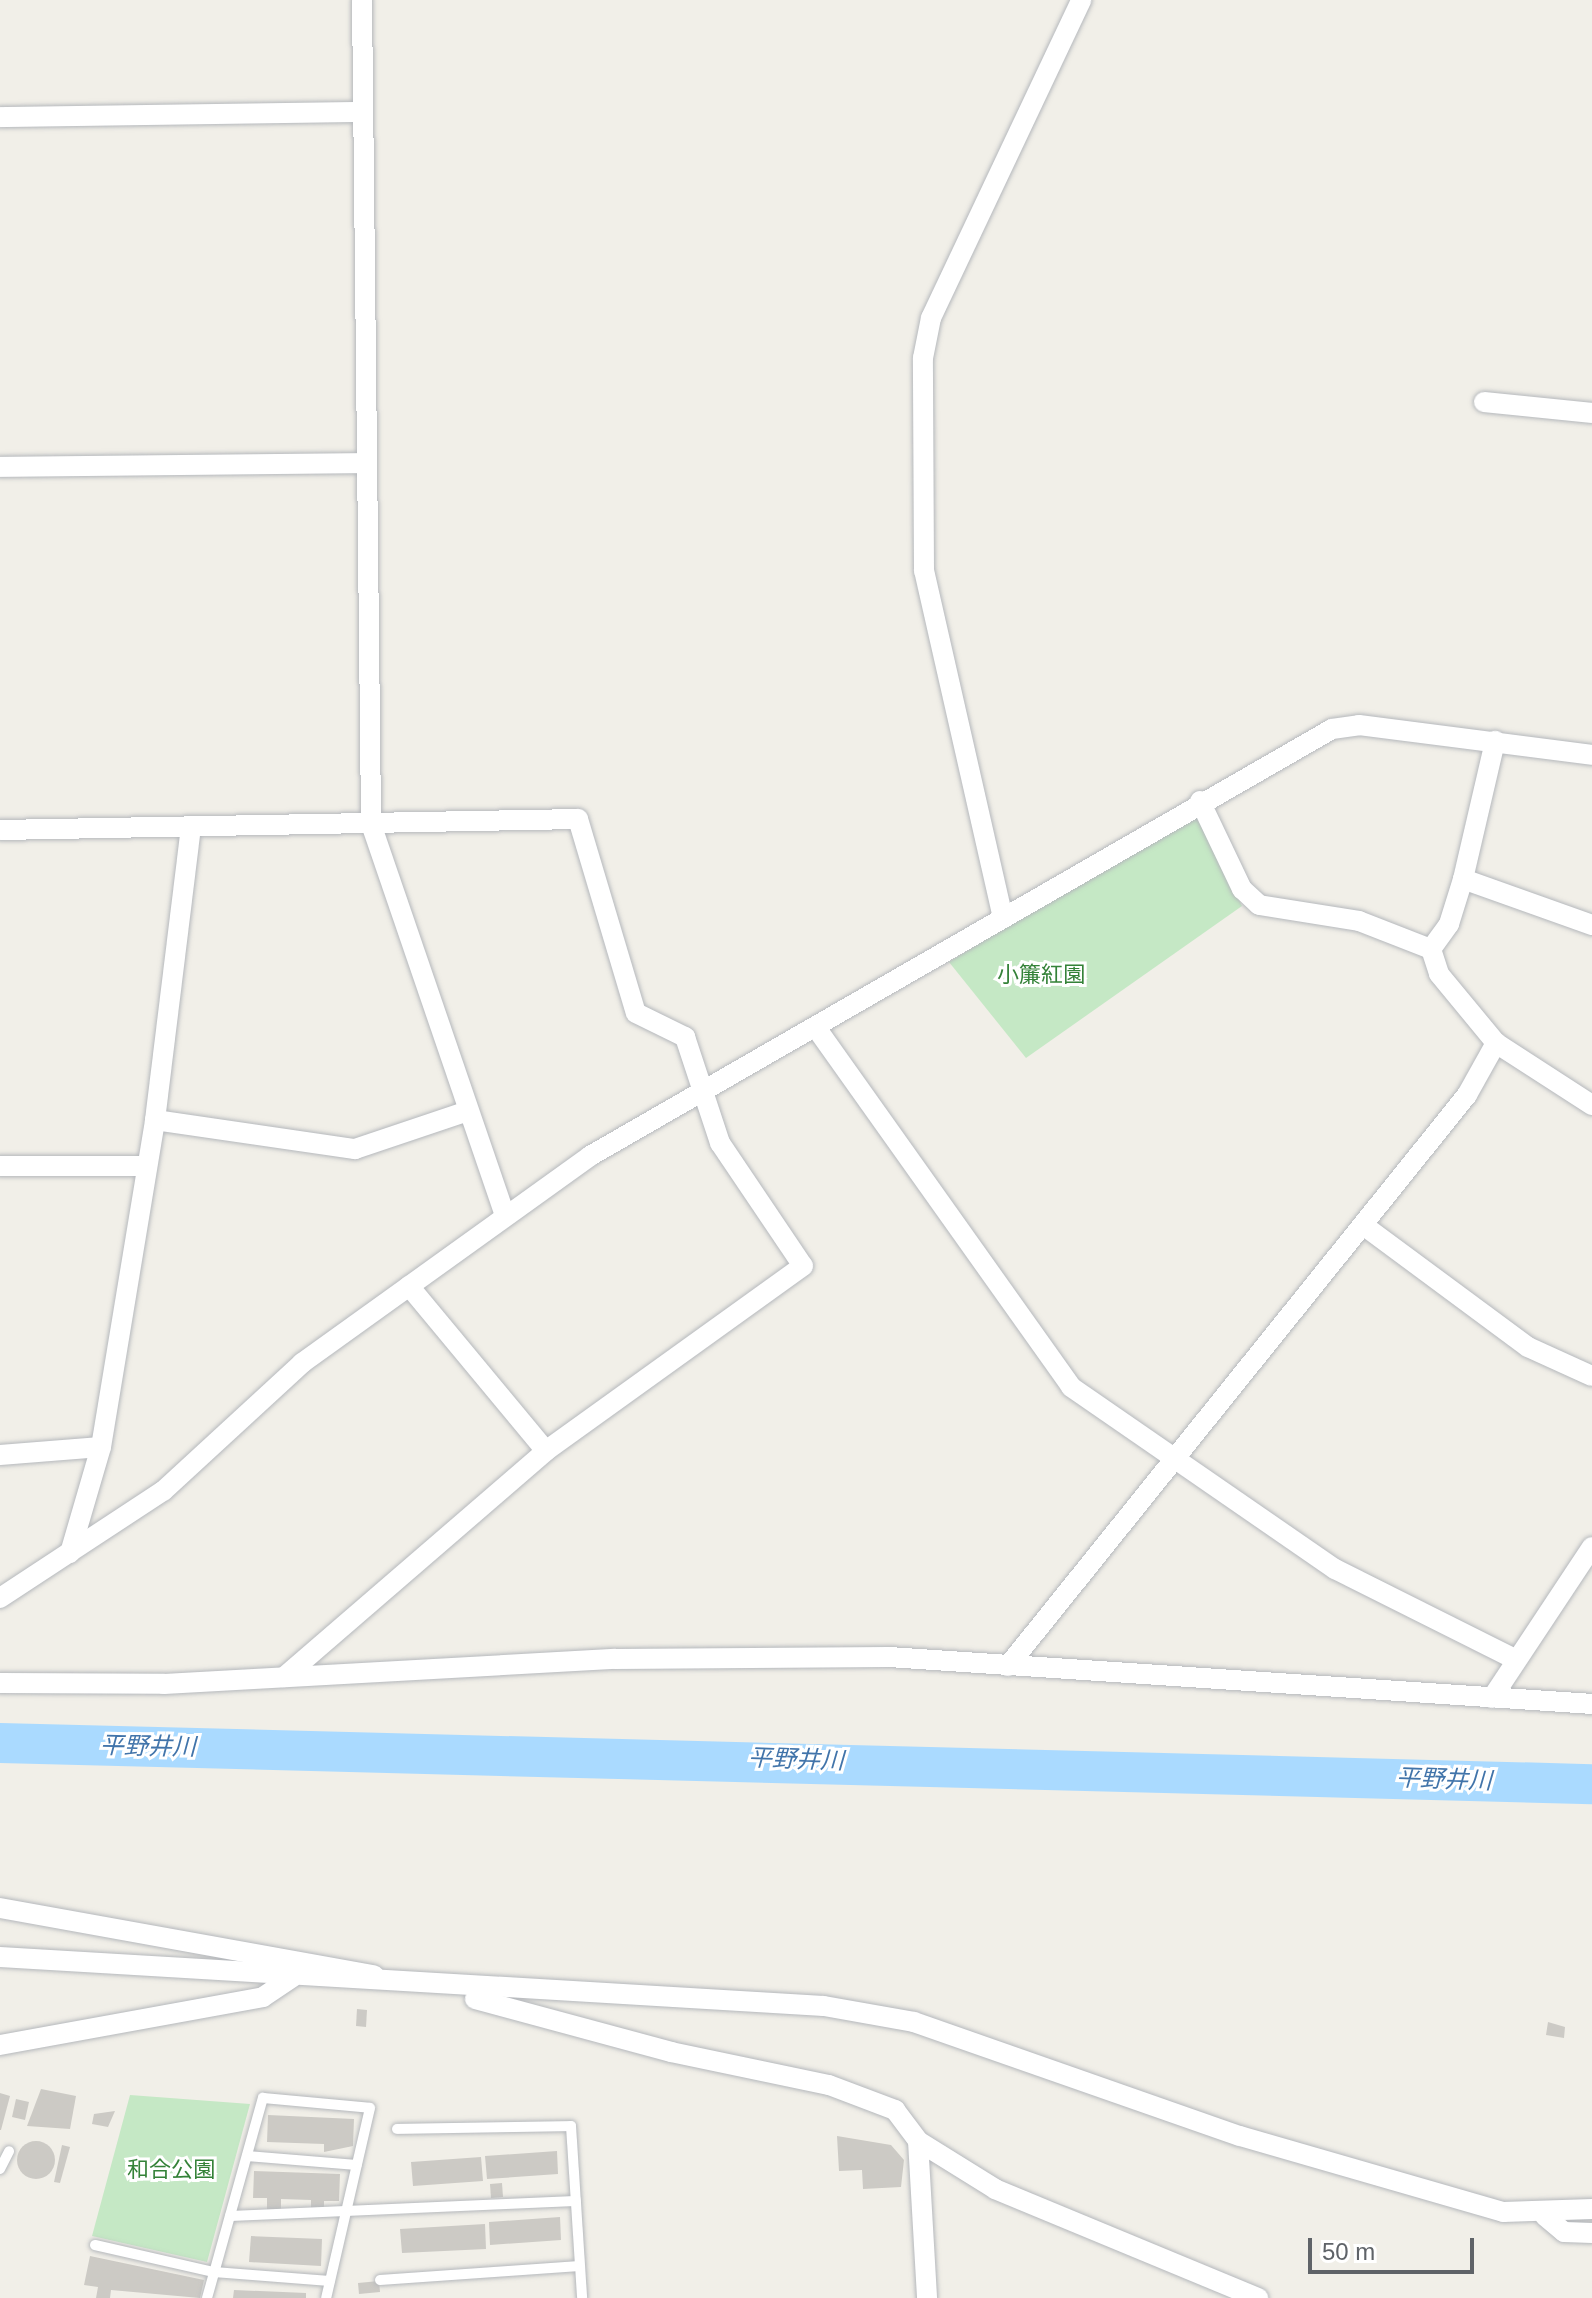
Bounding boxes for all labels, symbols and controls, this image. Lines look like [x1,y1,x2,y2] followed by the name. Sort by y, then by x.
[997,962,1085,988] park label: 小簾紅園
[100,1731,196,1761] water label: 平野井川
[748,1743,844,1775] water label: 平野井川
[1396,1763,1492,1795] water label: 平野井川
[127,2157,215,2183] park label: 和合公園
[1312,2222,1478,2272] scale bar
[1322,2238,1375,2265] text: 50 m

